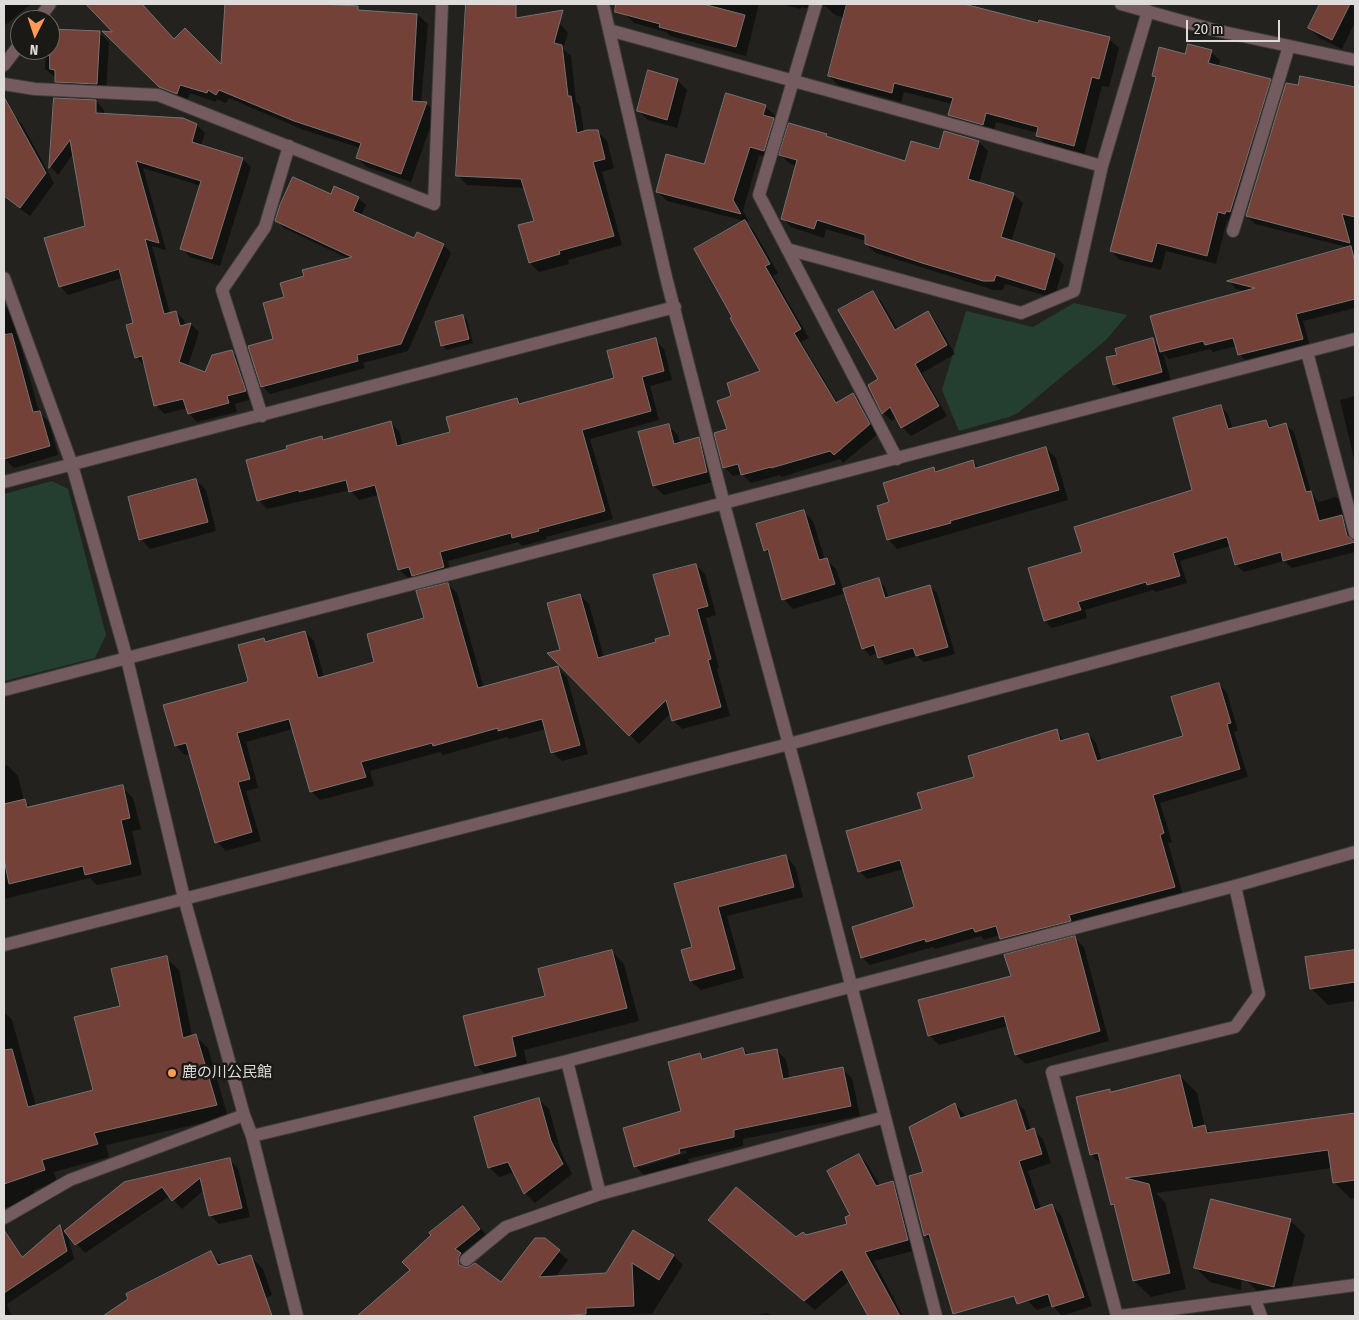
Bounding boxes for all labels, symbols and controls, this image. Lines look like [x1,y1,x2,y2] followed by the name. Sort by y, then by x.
[10,10,60,60] north arrow
[1189,10,1283,42] scale bar
[1194,20,1224,38] text: 20 m
[29,41,39,58] text: N
[182,1064,272,1082] place label: 鹿の川公民館
[166,1067,178,1079] marker: 鹿の川公民館

